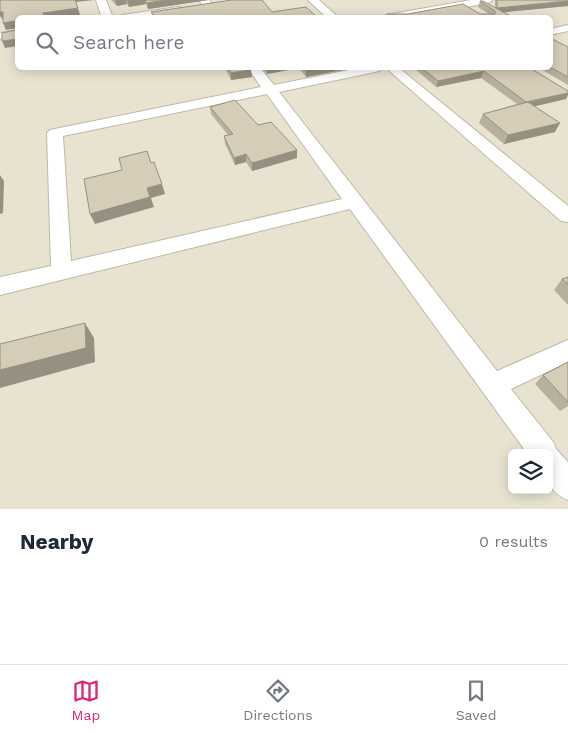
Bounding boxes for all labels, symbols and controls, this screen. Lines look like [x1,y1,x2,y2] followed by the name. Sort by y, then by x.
[15,15,553,70] search box
[33,29,61,57] icon: search
[73,31,184,54] text: Search here
[508,449,553,494] map controls
[508,449,553,494] button: layers
[20,529,93,554] text: Nearby
[479,532,548,551] text: 0 results
[72,677,100,723] tab: Map
[243,677,313,723] tab: Directions
[456,677,496,723] tab: Saved

